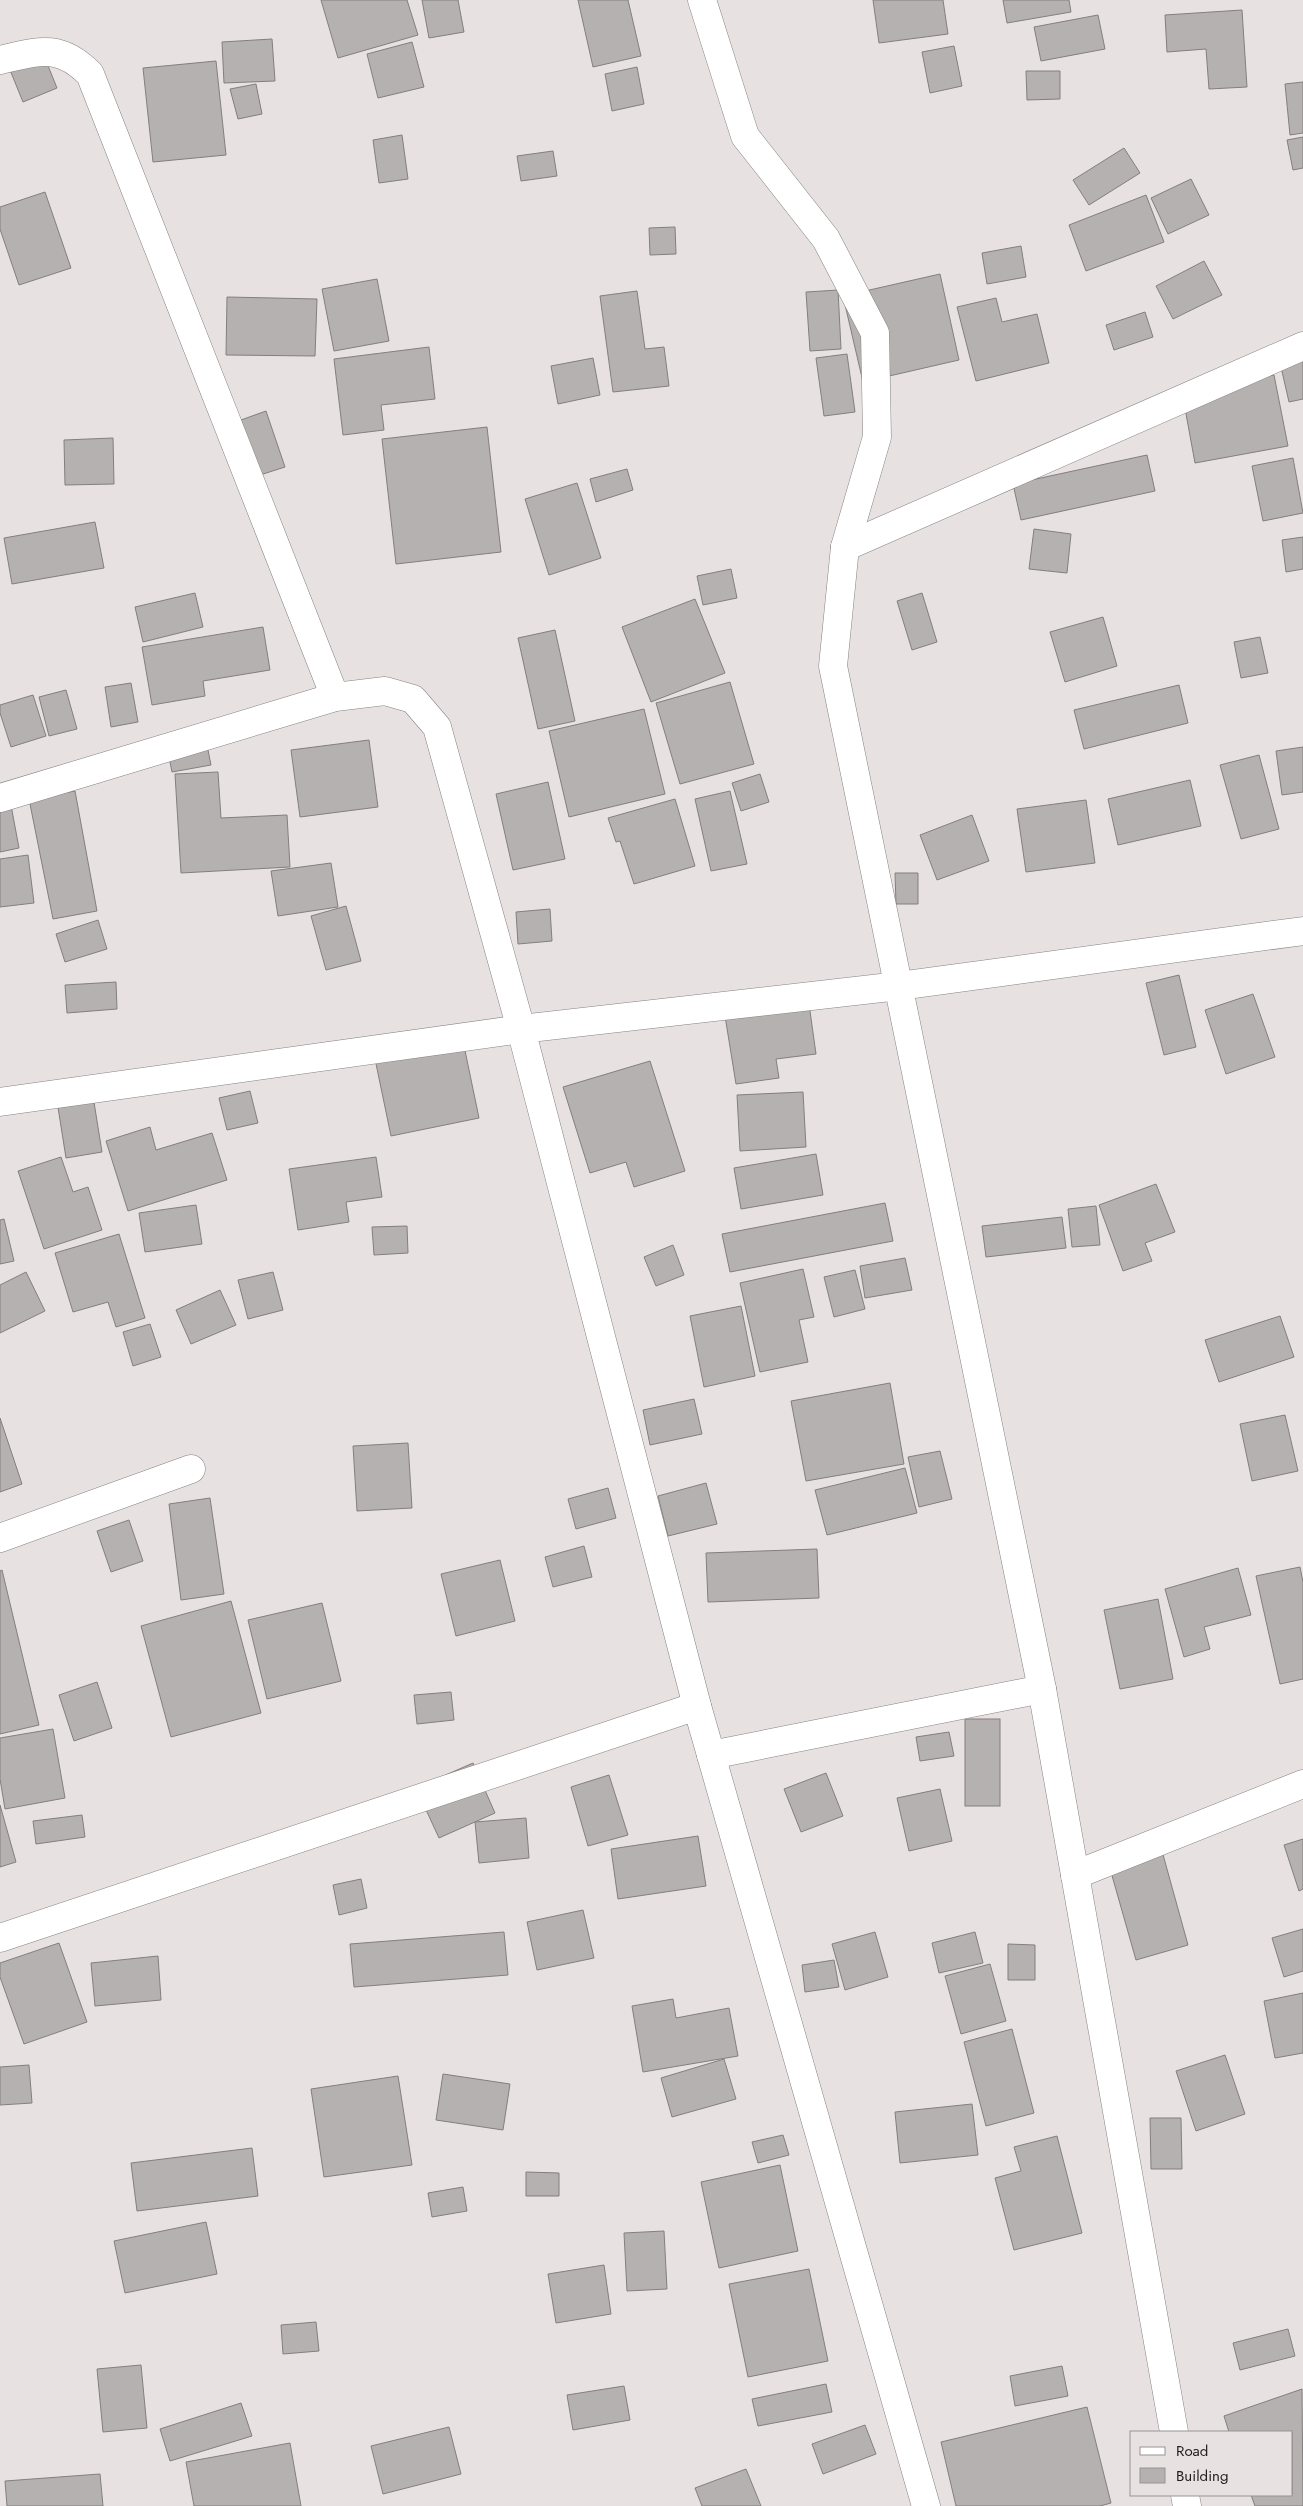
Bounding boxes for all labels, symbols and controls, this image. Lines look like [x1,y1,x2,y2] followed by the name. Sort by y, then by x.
[1130,2431,1293,2496] legend
[1176,2440,1208,2462] text: Road
[1176,2465,1228,2487] text: Building

